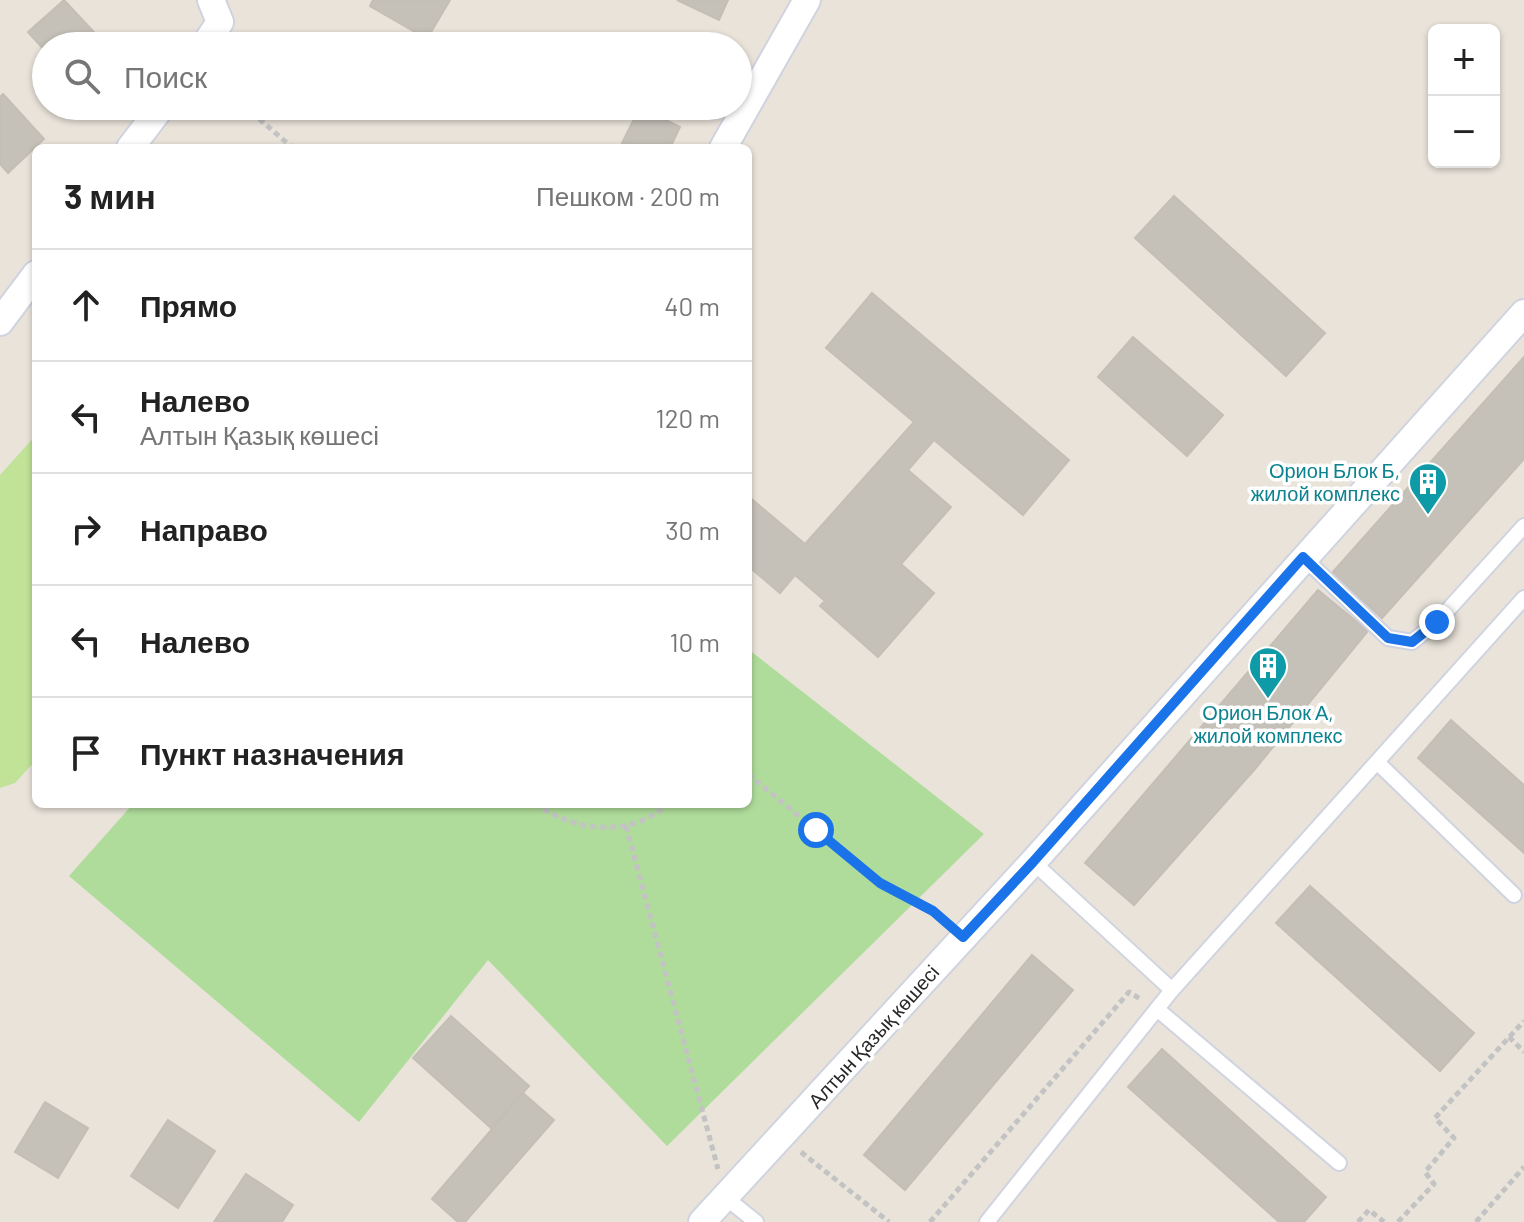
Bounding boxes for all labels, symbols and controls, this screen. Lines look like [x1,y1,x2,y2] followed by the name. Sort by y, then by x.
[1428,24,1500,168] map controls
[1428,24,1500,96] button: +
[32,32,752,120] search box
[60,54,104,98] icon: search
[124,58,207,94] text: Поиск
[1428,96,1500,168] button: −
[64,175,156,216] text: 3 мин
[536,180,720,211] text: Пешком · 200 m
[64,283,108,327] icon: ahead
[140,287,237,323] text: Прямо
[664,290,720,321] text: 40 m
[140,382,250,418] text: Налево
[64,395,108,439] icon: left
[656,402,720,433] text: 120 m
[140,419,379,450] text: Алтын Қазық көшесі
[1251,458,1400,505] place label: Орион Блок Б, жилой комплекс
[1407,461,1449,516] building icon: Орион Блок Б, жилой комплекс
[64,507,108,551] icon: right
[140,511,268,547] text: Направо
[665,514,720,545] text: 30 m
[1419,604,1455,640] route end
[64,619,108,663] icon: left
[140,623,250,659] text: Налево
[670,626,720,657] text: 10 m
[1247,645,1289,700] building icon: Орион Блок А, жилой комплекс
[1193,700,1343,747] place label: Орион Блок А, жилой комплекс
[64,731,108,775] icon: arrive
[140,735,404,771] text: Пункт назначения
[798,812,834,848] route start
[803,960,943,1112] street label: Алтын Қазық көшесі

